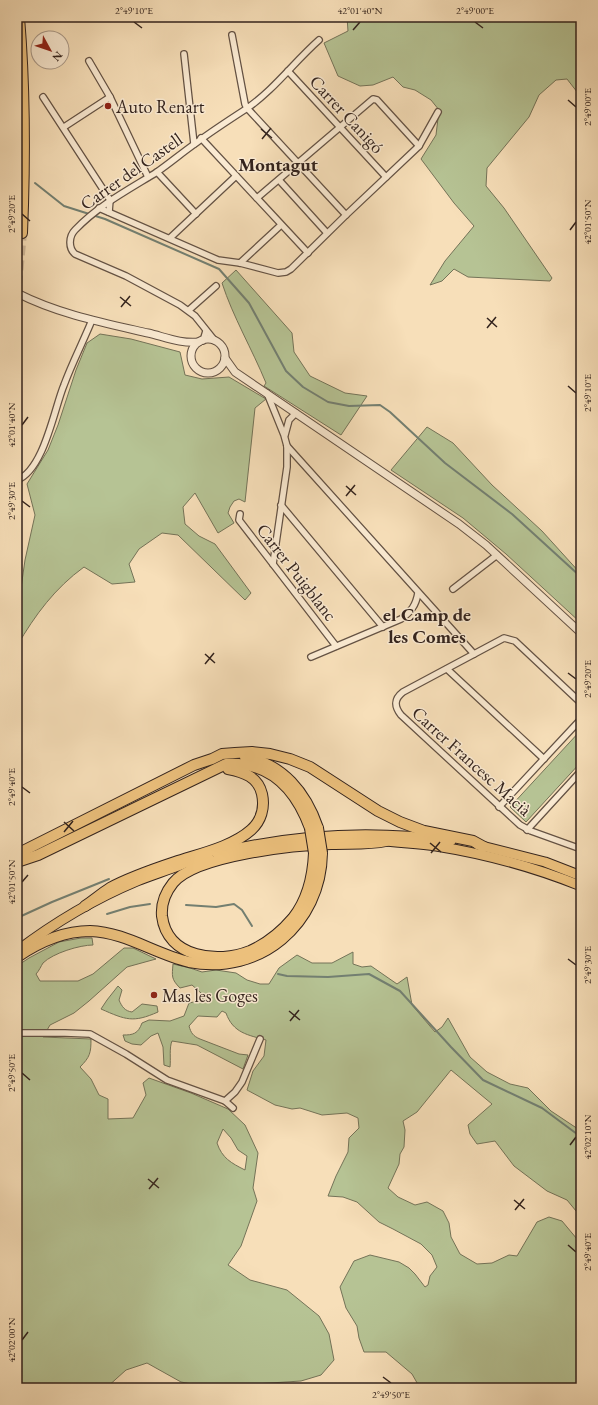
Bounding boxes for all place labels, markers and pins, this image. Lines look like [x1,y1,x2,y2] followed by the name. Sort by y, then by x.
[115,95,205,118] place label: Auto Renart
[103,101,113,111] marker: Auto Renart
[162,984,258,1007] place label: Mas les Goges
[149,990,159,1000] marker: Mas les Goges

